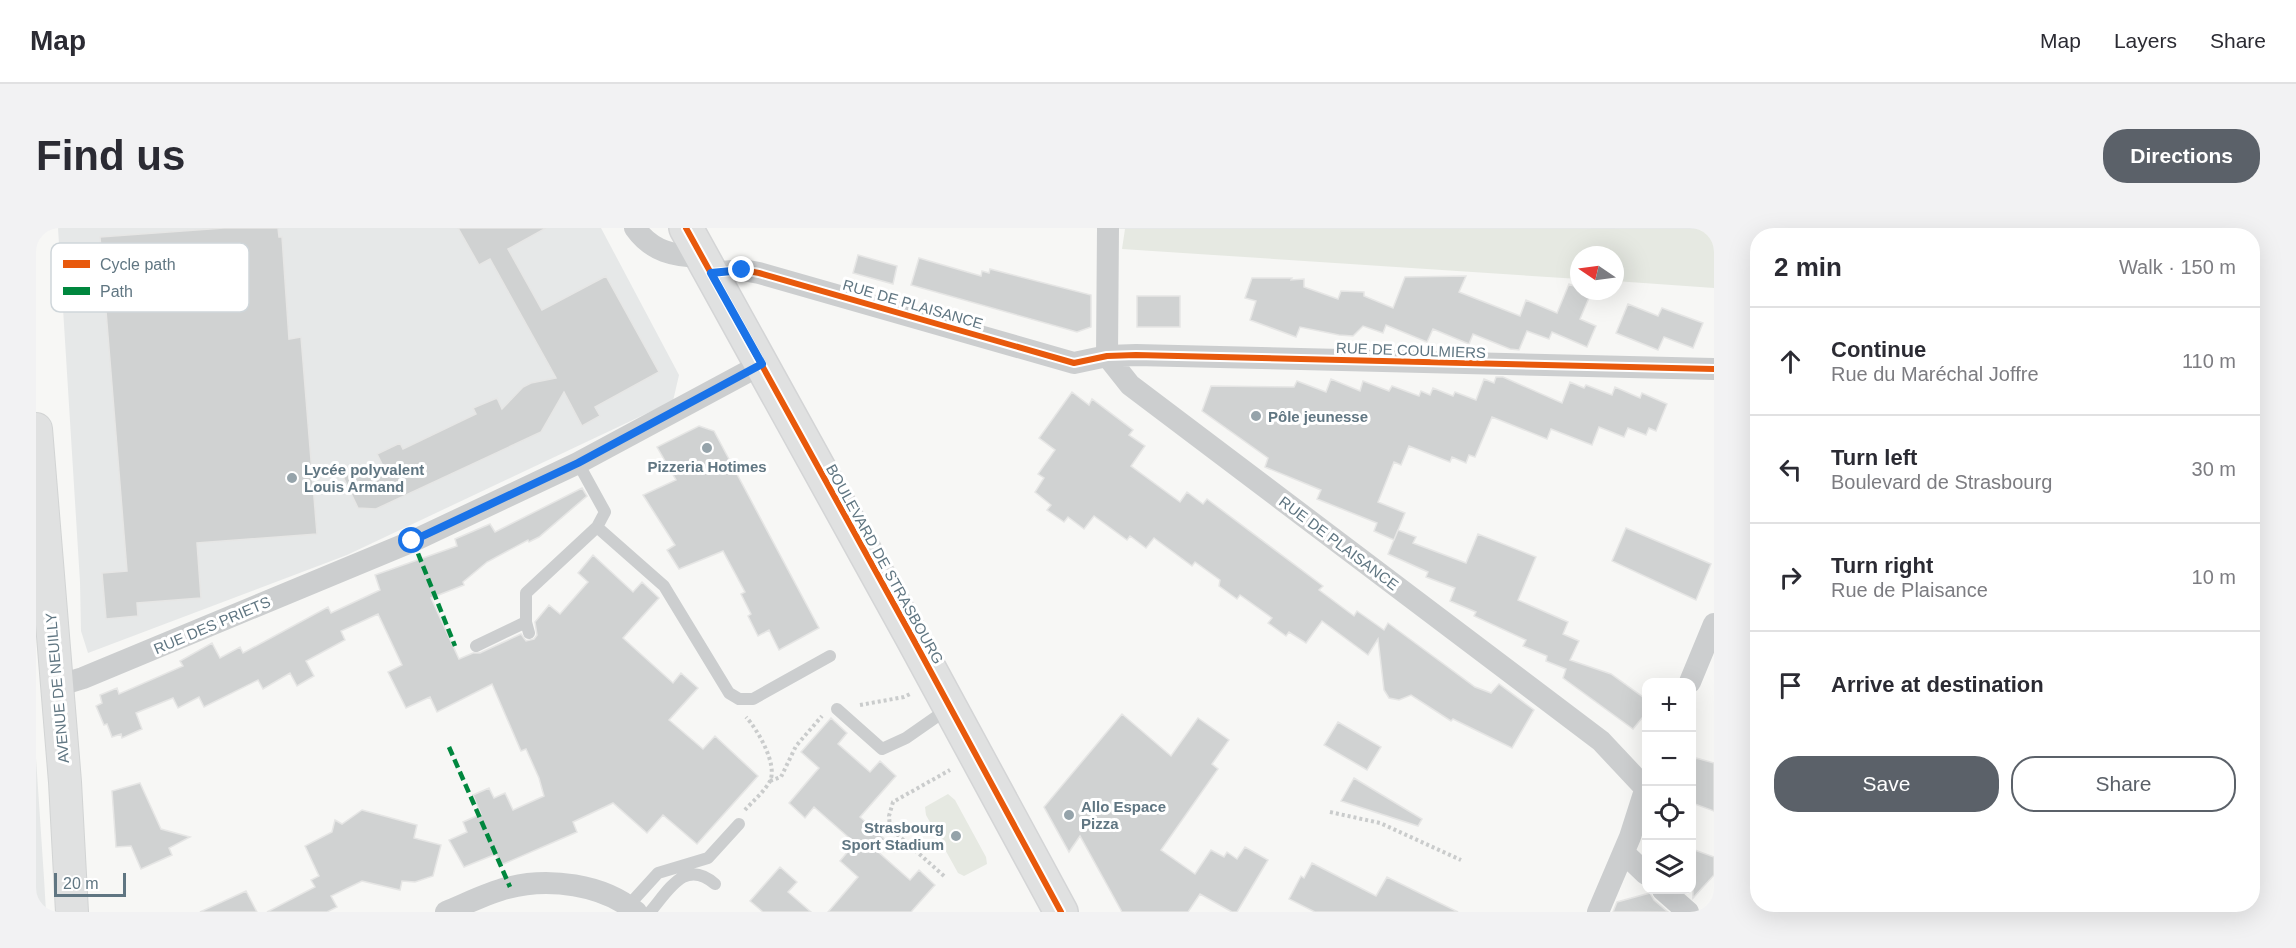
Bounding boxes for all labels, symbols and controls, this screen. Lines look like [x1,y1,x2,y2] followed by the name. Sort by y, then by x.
[30,25,86,56] text: Map
[2040,29,2081,52] text: Map
[2114,29,2177,52] text: Layers
[2210,29,2266,52] text: Share
[2103,129,2260,183] button: Directions
[36,132,185,179] text: Find us
[51,243,249,312] legend
[1570,246,1624,300] north arrow
[1774,252,1842,282] text: 2 min
[100,256,176,273] text: Cycle path
[728,256,754,282] route end
[2119,256,2236,278] text: Walk · 150 m
[841,276,985,332] street label: RUE DE PLAISANCE
[100,283,133,300] text: Path
[1831,337,1926,362] text: Continue
[1336,339,1486,361] street label: RUE DE COULMIERS
[1774,345,1807,378] icon: ahead
[2182,350,2236,372] text: 110 m
[1831,363,2039,385] text: Rue du Maréchal Joffre
[1268,408,1368,425] place label: Pôle jeunesse
[1249,409,1263,423] marker: Pôle jeunesse
[700,441,714,455] marker: Pizzeria Hotimes
[1831,445,1917,470] text: Turn left
[1774,453,1807,486] icon: left
[647,458,767,475] place label: Pizzeria Hotimes
[2192,458,2236,480] text: 30 m
[304,461,424,495] place label: Lycée polyvalent Louis Armand
[823,461,947,667] street label: BOULEVARD DE STRASBOURG
[285,471,299,485] marker: Lycée polyvalent Louis Armand
[1831,471,2052,493] text: Boulevard de Strasbourg
[1276,493,1402,593] street label: RUE DE PLAISANCE
[398,527,424,553] route start
[1831,553,1933,578] text: Turn right
[1774,561,1807,594] icon: right
[2192,566,2236,588] text: 10 m
[1831,579,1988,601] text: Rue de Plaisance
[151,593,273,657] street label: RUE DES PRIETS
[42,612,72,764] street label: AVENUE DE NEUILLY
[1774,669,1807,702] icon: arrive
[1831,672,2044,697] text: Arrive at destination
[1642,678,1696,894] map controls
[1642,678,1696,732] button: +
[1642,732,1696,786] button: −
[1774,756,1999,812] button: Save
[2011,756,2236,812] button: Share
[1642,786,1696,840] button: locate
[1081,798,1166,832] place label: Allo Espace Pizza
[1062,808,1076,822] marker: Allo Espace Pizza
[841,819,944,853] place label: Strasbourg Sport Stadium
[949,829,963,843] marker: Strasbourg Sport Stadium
[1642,840,1696,894] button: layers
[54,870,126,898] scale bar
[63,875,99,892] text: 20 m

